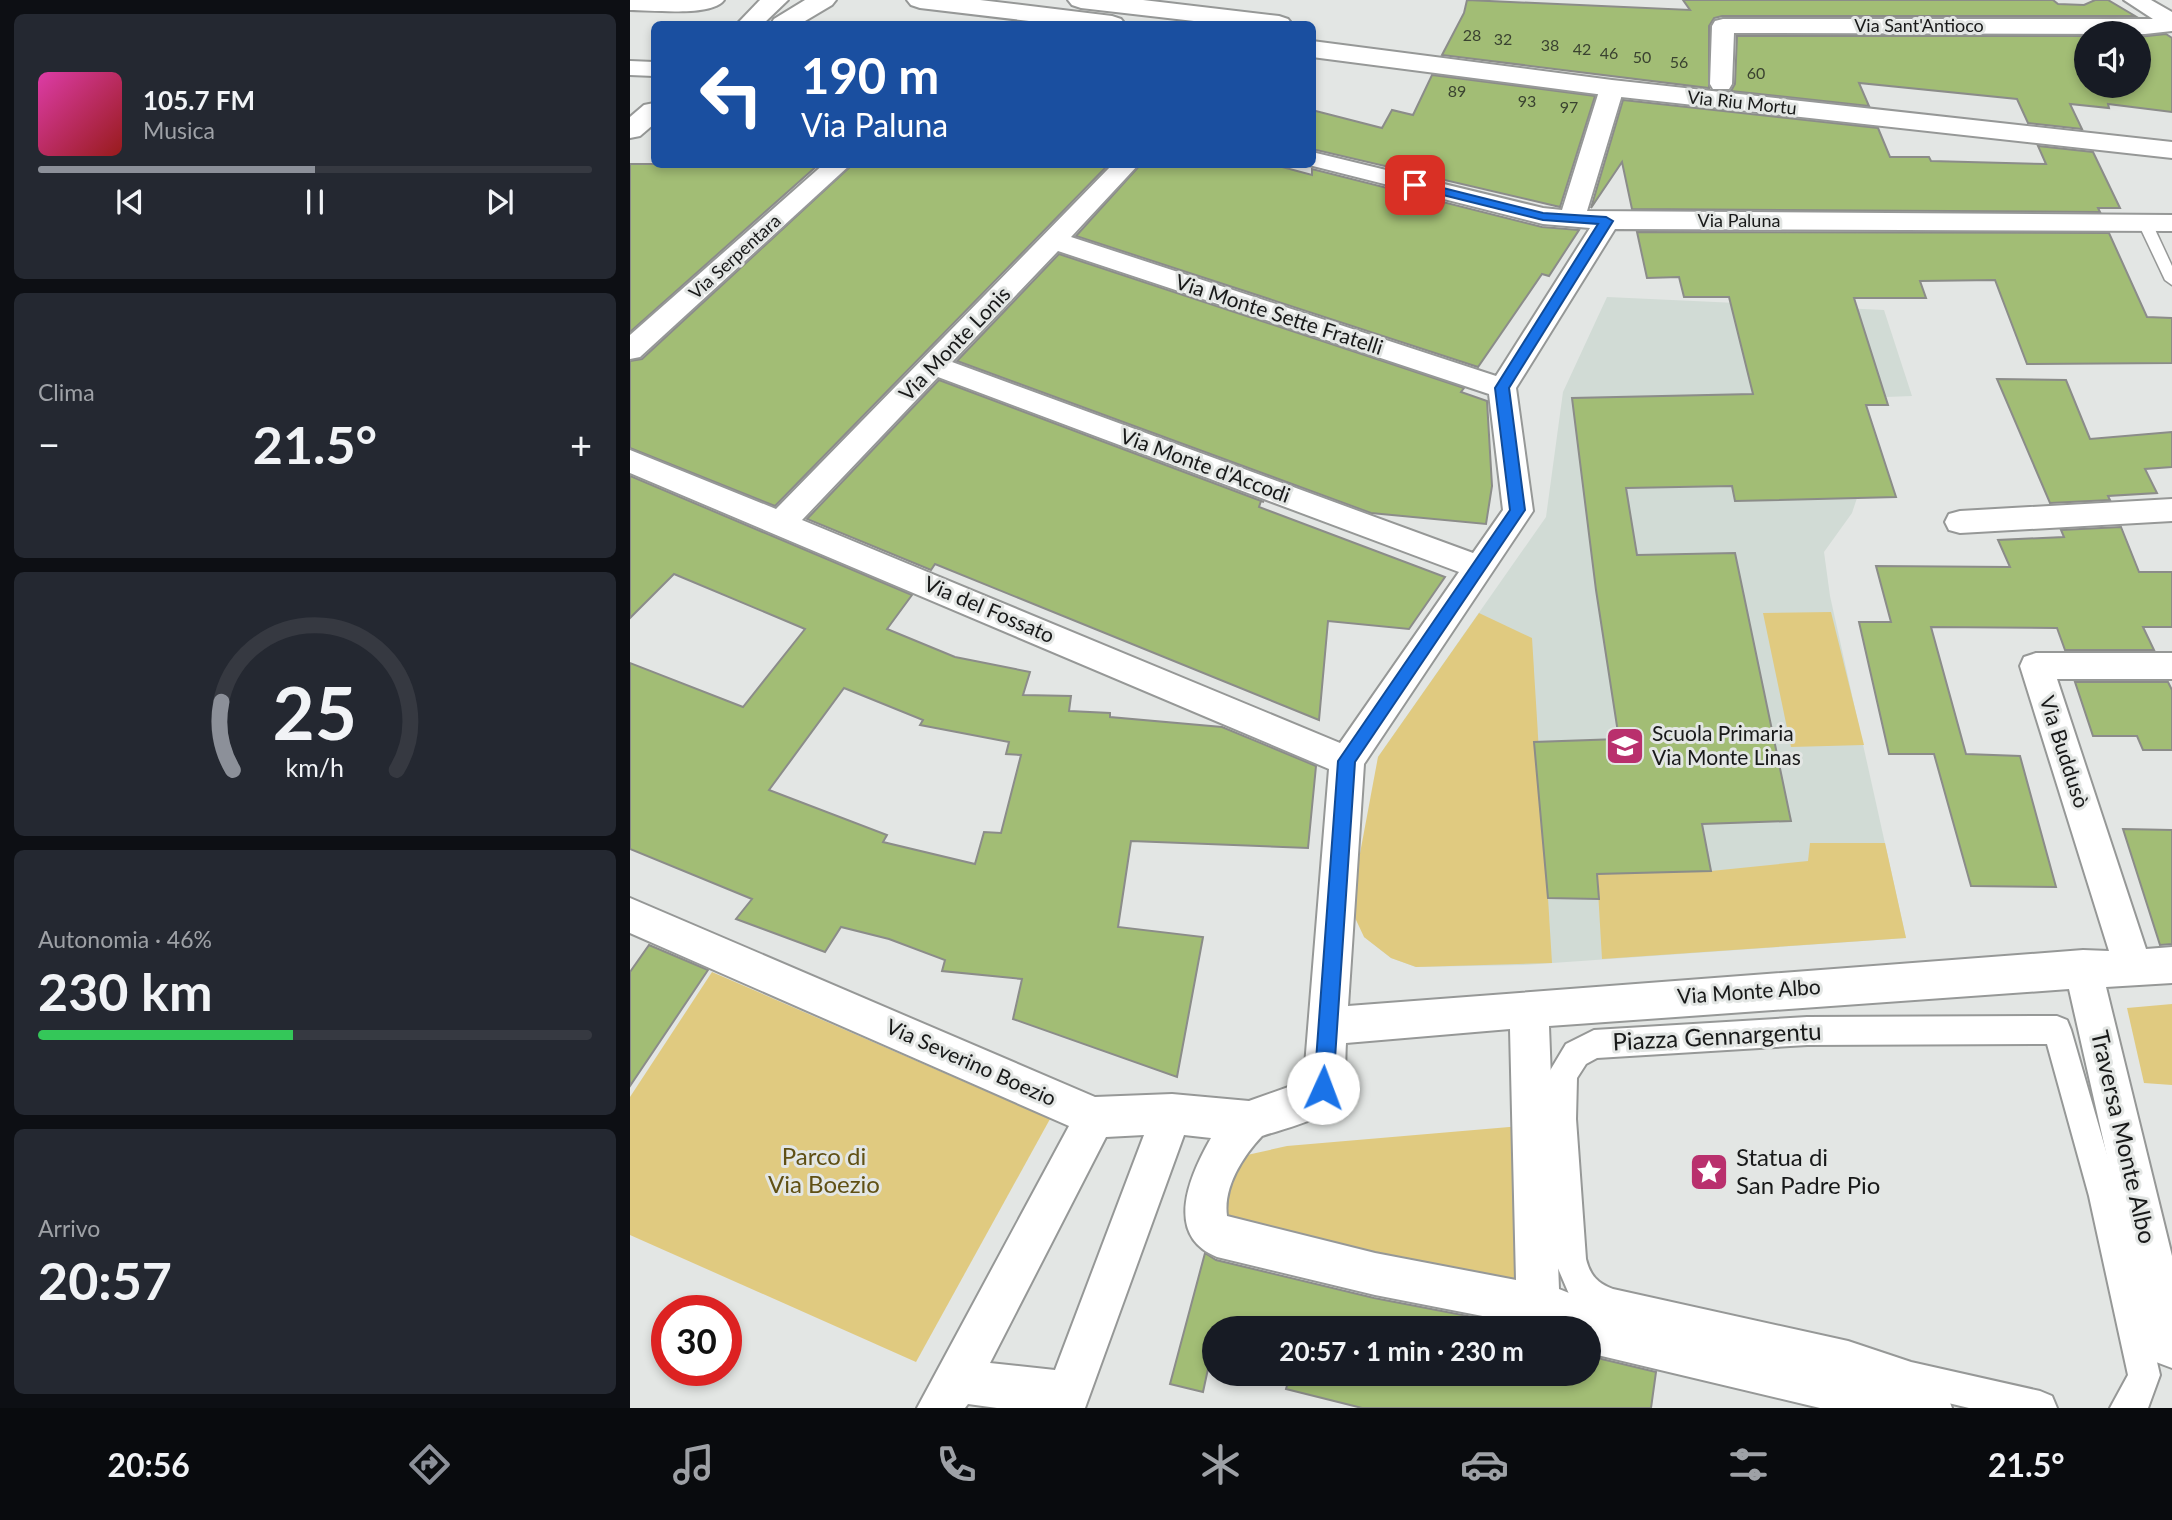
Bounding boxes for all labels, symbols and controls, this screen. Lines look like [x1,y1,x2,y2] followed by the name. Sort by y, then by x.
[1854,14,1984,36] street label: Via Sant'Antioco
[2074,21,2151,98] map controls
[2074,21,2151,98] button: sound
[1463,25,1481,44] house number: 28
[1494,29,1512,48] house number: 32
[1541,35,1559,54] house number: 38
[1573,39,1591,58] house number: 42
[1600,43,1618,62] house number: 46
[801,46,939,104] text: 190 m
[1633,47,1651,66] house number: 50
[686,49,777,140] icon: left
[1670,52,1688,71] house number: 56
[1747,63,1765,82] house number: 60
[1448,81,1466,100] house number: 89
[143,84,255,116] text: 105.7 FM
[1686,85,1798,119] street label: Via Riu Mortu
[1518,91,1536,110] house number: 93
[1560,97,1578,116] house number: 97
[801,105,948,144] text: Via Paluna
[143,116,215,144] text: Musica
[1385,155,1445,215] pin
[1396,166,1434,204] icon: arrive
[111,183,149,221] icon: previous
[296,183,334,221] icon: pause
[481,183,519,221] icon: next
[684,209,785,303] street label: Via Serpentara
[1698,209,1780,231] street label: Via Paluna
[1172,268,1387,359] street label: Via Monte Sette Fratelli
[893,281,1015,405] street label: Via Monte Lonis
[38,378,95,406] text: Clima
[253,413,377,475] text: 21.5°
[38,421,60,467] text: −
[570,421,592,467] text: +
[1117,422,1294,507] street label: Via Monte d'Accodi
[921,570,1059,647] street label: Via del Fossato
[273,668,357,756] text: 25
[2036,692,2095,811] street label: Via Buddusò
[1652,720,1801,769] place label: Scuola Primaria Via Monte Linas
[1604,725,1646,767] school or university icon: Scuola Primaria Via Monte Linas
[286,752,344,782] text: km/h
[38,925,212,953] text: Autonomia · 46%
[38,960,212,1022] text: 230 km
[1676,973,1822,1008] street label: Via Monte Albo
[883,1013,1061,1110] street label: Via Severino Boezio
[1612,1016,1822,1055] street label: Piazza Gennargentu
[2086,1027,2163,1246] street label: Traversa Monte Albo
[1286,1051,1360,1125] position arrow
[768,1141,880,1198] park label: Parco di Via Boezio
[1736,1142,1880,1199] place label: Statua di San Padre Pio
[1688,1151,1730,1193] place icon: Statua di San Padre Pio
[38,1214,100,1242] text: Arrivo
[38,1249,172,1311] text: 20:57
[651,1295,742,1386] speed limit sign: 30
[1279,1335,1524,1367] text: 20:57 · 1 min · 230 m
[405,1440,454,1489] icon: directions
[669,1440,718,1489] icon: music
[932,1440,981,1489] icon: phone
[1196,1440,1245,1489] icon: climate
[1460,1440,1509,1489] icon: car
[1724,1440,1773,1489] icon: filters
[107,1445,190,1484] text: 20:56
[1988,1445,2065,1484] text: 21.5°

